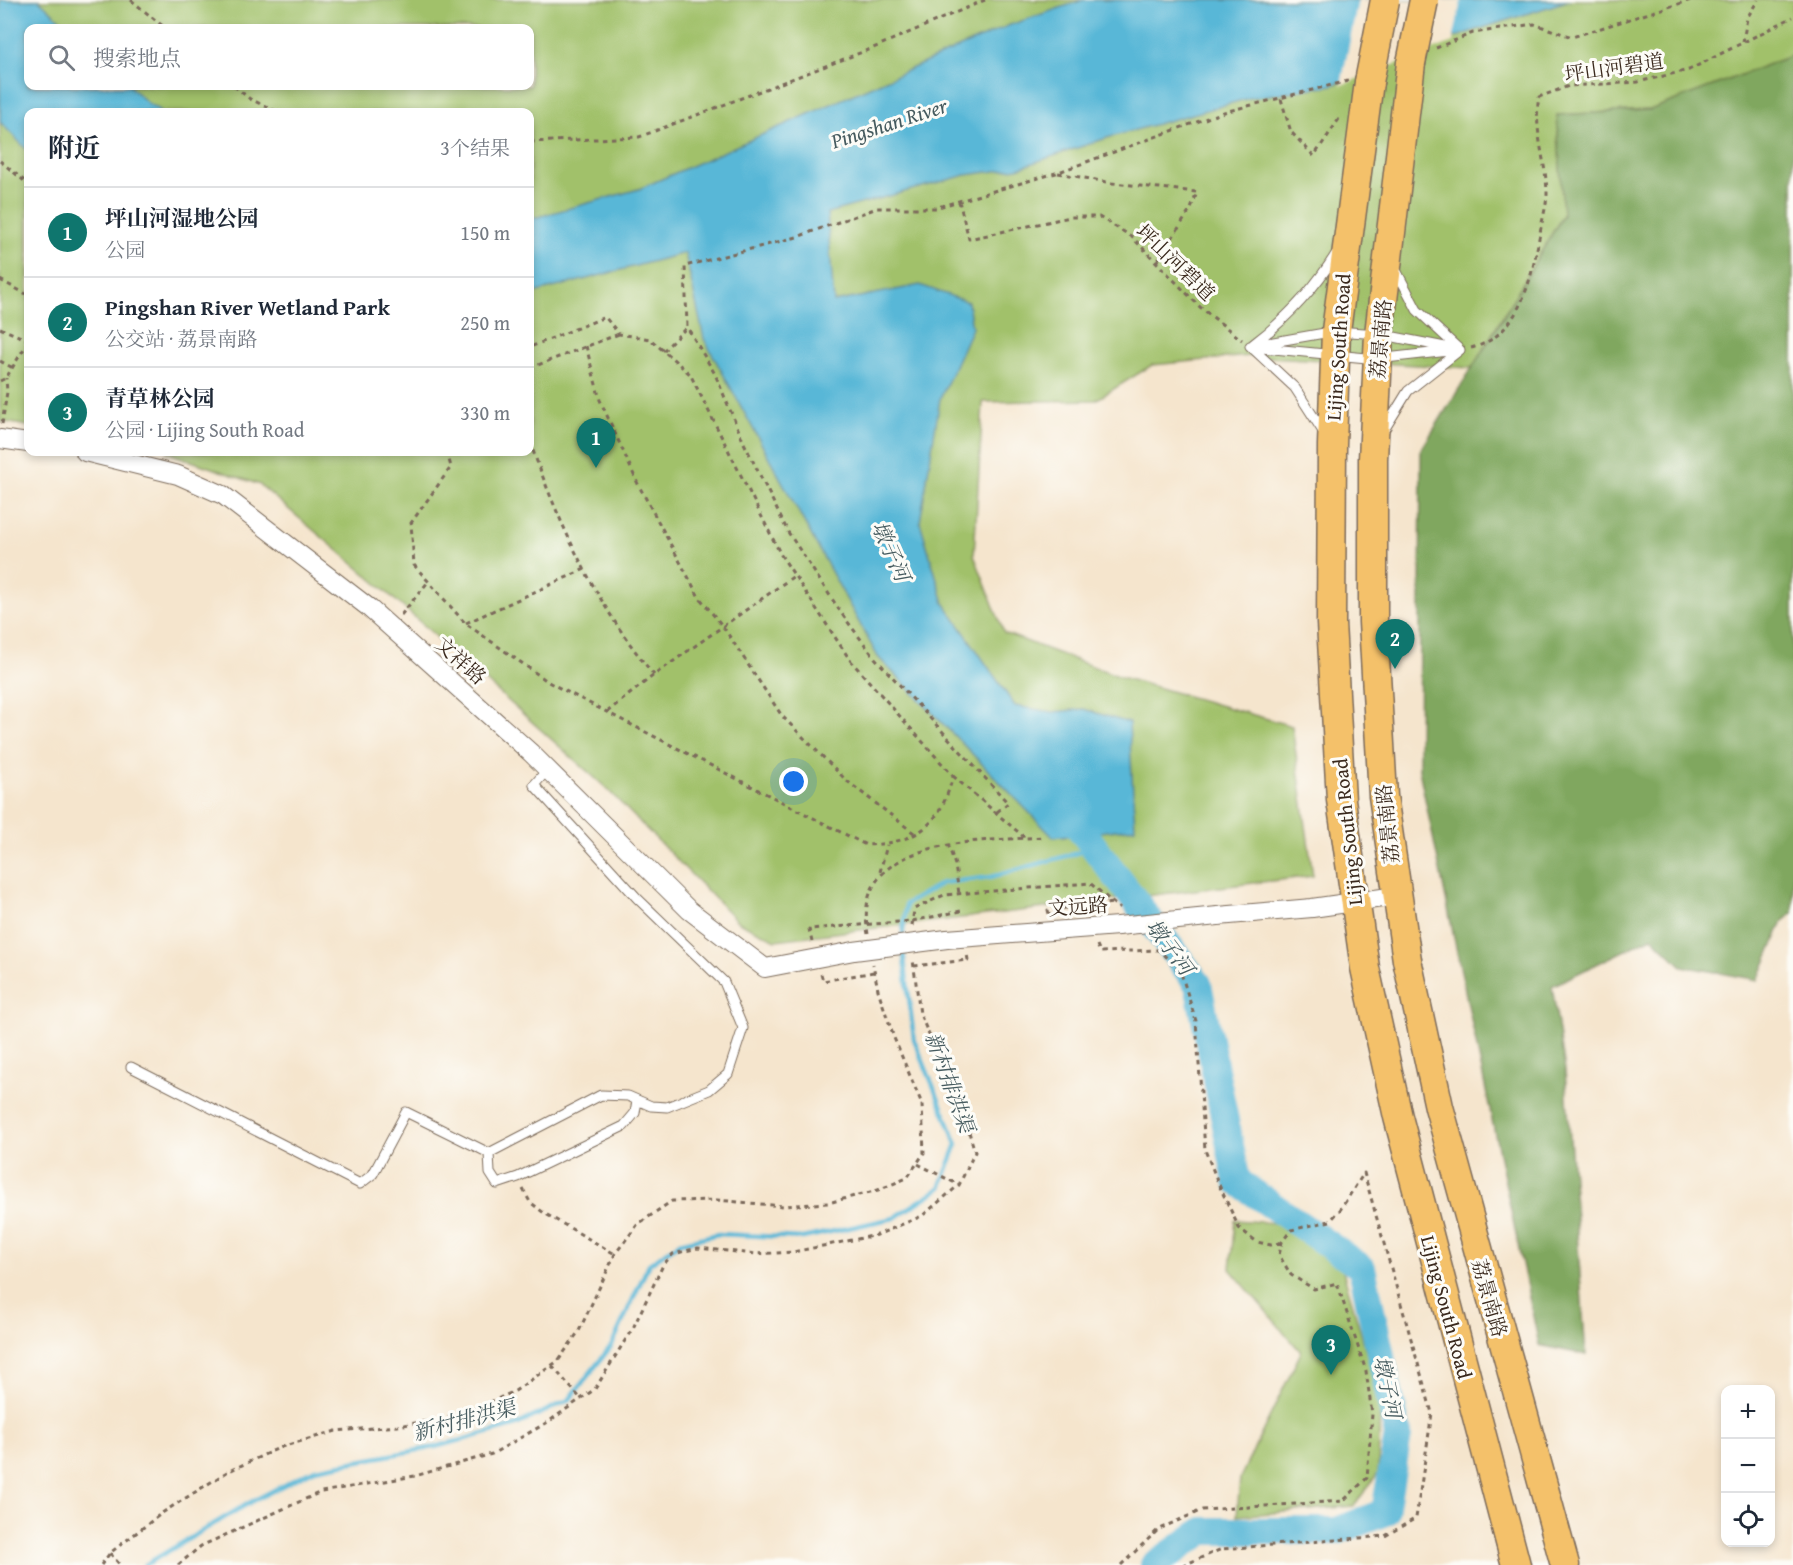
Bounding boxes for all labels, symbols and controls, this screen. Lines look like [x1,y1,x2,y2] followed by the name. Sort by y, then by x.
[24,24,534,90] search box
[45,41,78,74] icon: search
[93,42,181,74] text: 搜索地点
[1562,46,1666,88] street label: 坪山河碧道
[826,89,952,157] water label: Pingshan River
[48,128,100,167] text: 附近
[440,133,510,162] text: 3个结果
[105,202,259,234] text: 坪山河湿地公园
[1130,217,1222,307] street label: 坪山河碧道
[62,218,73,247] text: 1
[460,218,510,247] text: 150 m
[105,235,145,264] text: 公园
[1318,272,1358,421] street label: Lijing South Road
[105,291,390,323] text: Pingshan River Wetland Park
[1362,298,1398,380] street label: 荔景南路
[62,308,73,337] text: 2
[460,308,510,337] text: 250 m
[105,324,257,353] text: 公交站 · 荔景南路
[105,382,215,414] text: 青草林公园
[62,398,73,427] text: 3
[460,398,510,427] text: 330 m
[105,415,304,444] text: 公园 · Lijing South Road
[576,418,616,468] pin: 1
[864,516,920,590] water label: 墩子河
[1376,620,1414,669] pin: 2
[429,629,493,691] street label: 文祥路
[1325,757,1369,907] street label: Lijing South Road
[779,767,808,796] your location
[1368,783,1406,865] street label: 荔景南路
[1047,889,1109,923] street label: 文远路
[1139,913,1204,985] water label: 墩子河
[917,1027,984,1139] water label: 新村排洪渠
[1414,1232,1480,1382] street label: Lijing South Road
[1465,1256,1515,1340] street label: 荔景南路
[1312,1326,1350,1375] pin: 3
[1366,1353,1411,1425] water label: 墩子河
[1721,1385,1775,1547] map controls
[1721,1385,1775,1439] button: +
[409,1391,522,1449] water label: 新村排洪渠
[1721,1439,1775,1493] button: −
[1721,1493,1775,1547] button: locate

